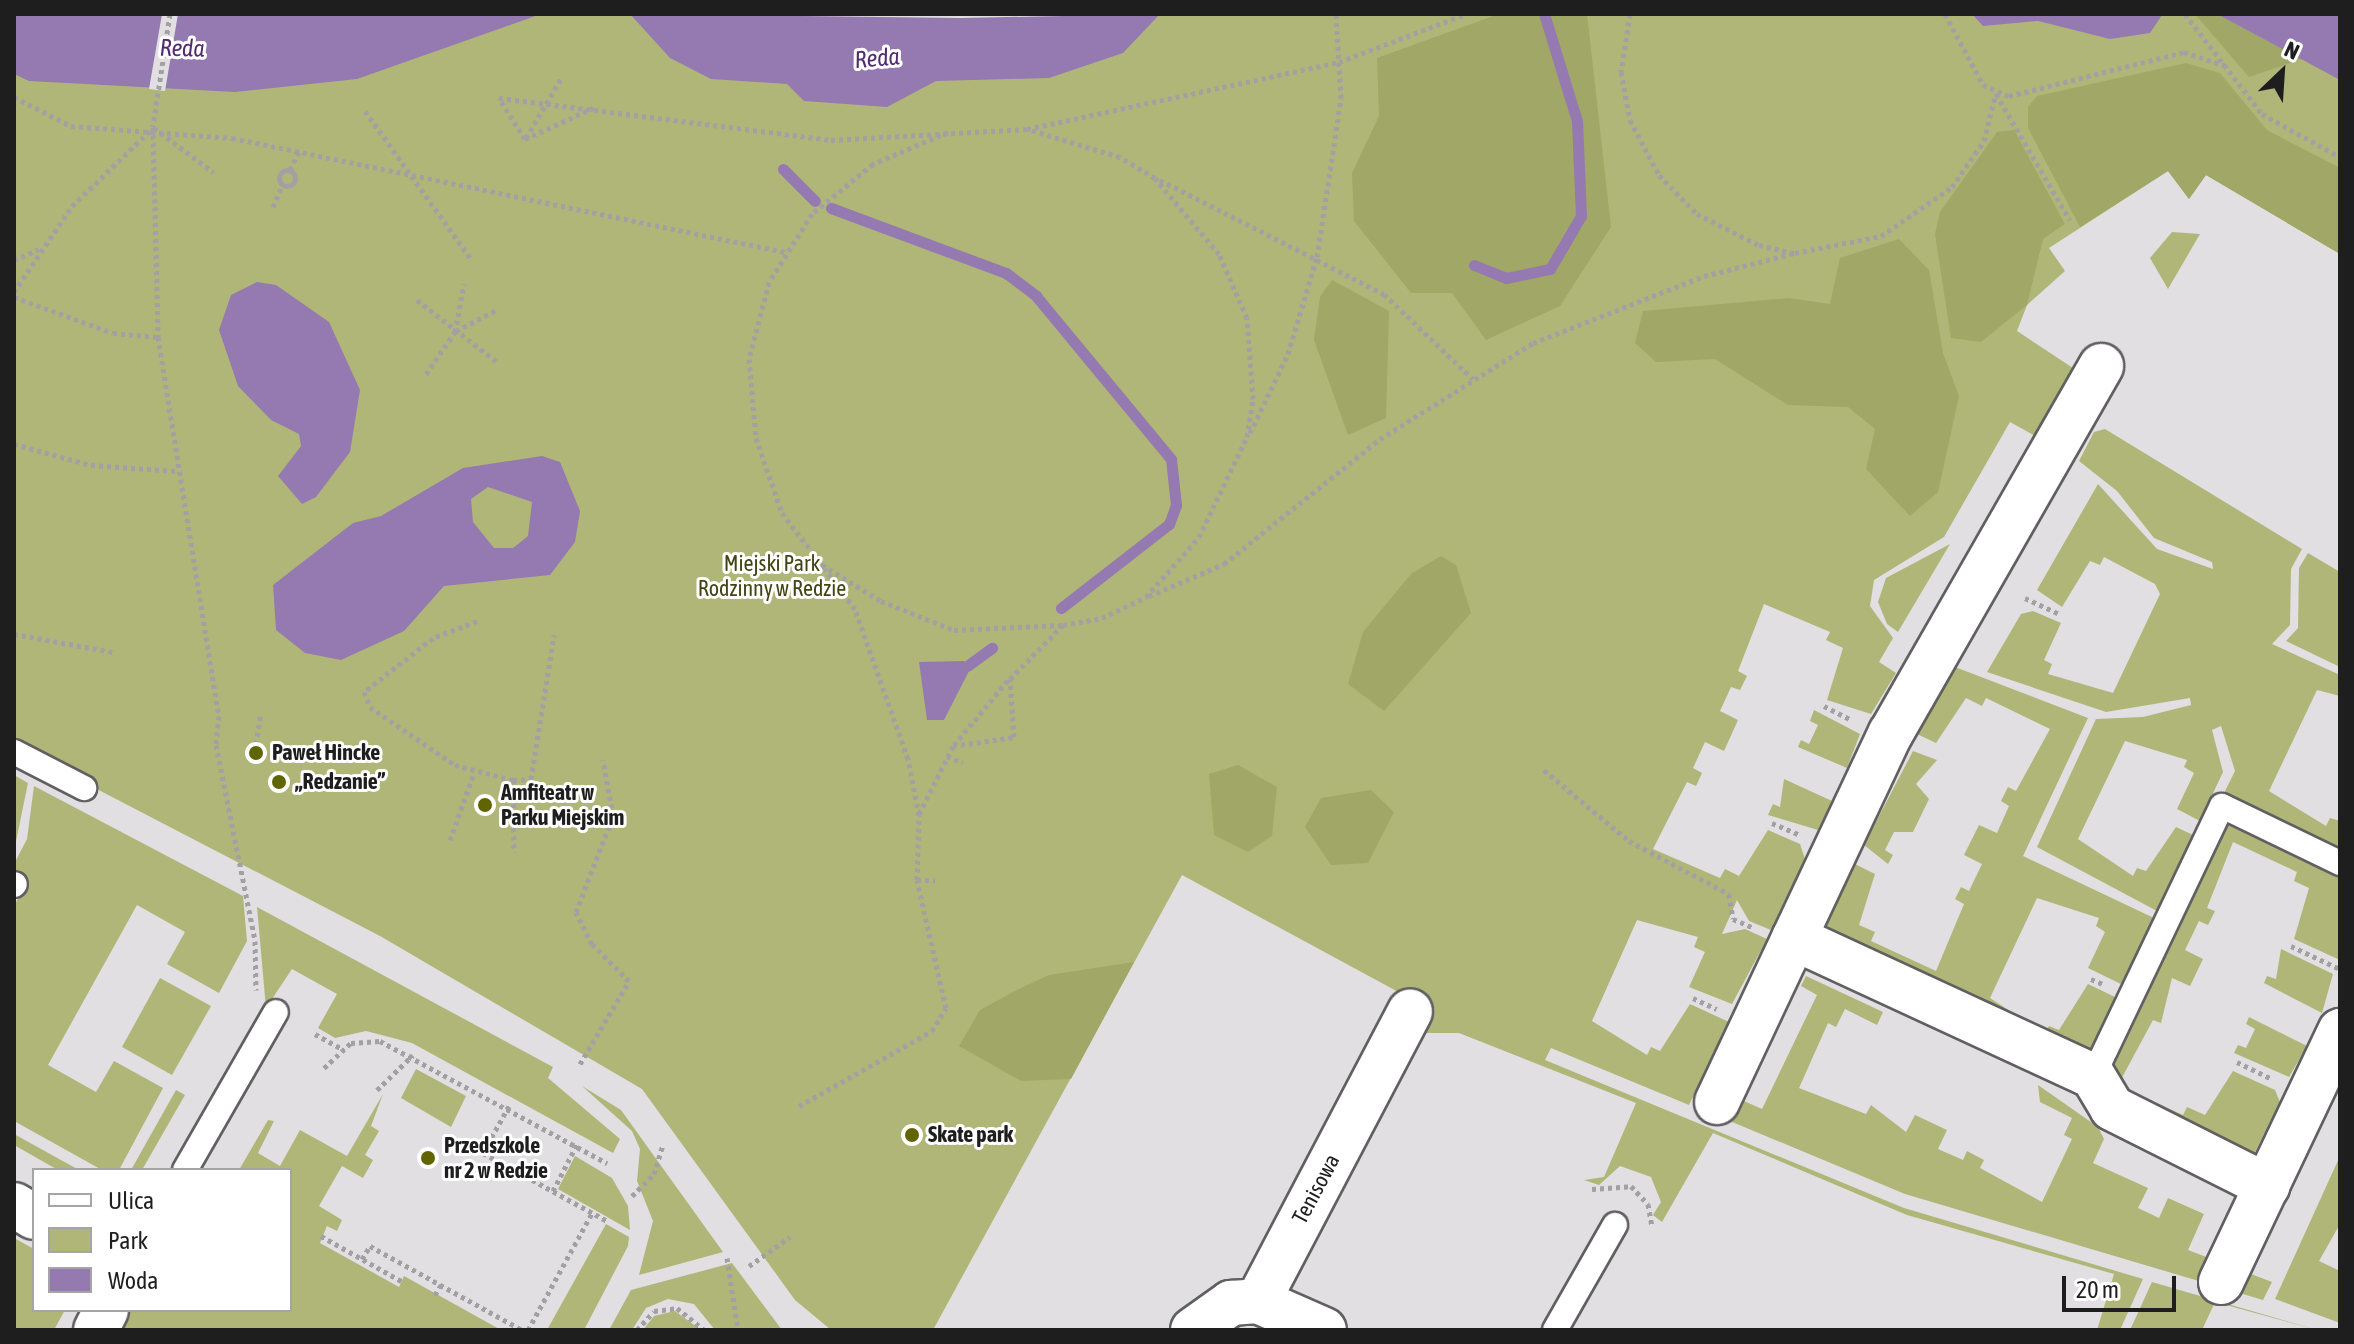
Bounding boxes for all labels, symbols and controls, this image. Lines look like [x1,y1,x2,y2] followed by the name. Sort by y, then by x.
[2242,32,2322,112] north arrow
[159,33,205,63] water label: Reda
[2281,36,2304,65] text: N
[853,42,901,74] water label: Reda
[698,550,846,602] park label: Miejski Park Rodzinny w Redzie
[272,740,380,766] place label: Paweł Hincke
[247,744,265,762] marker: Paweł Hincke
[295,769,385,795] place label: „Redzanie”
[270,773,288,791] marker: „Redzanie”
[501,779,624,830] place label: Amfiteatr w Parku Miejskim
[476,796,494,814] marker: Amfiteatr w Parku Miejskim
[928,1122,1013,1148] place label: Skate park
[903,1126,921,1144] marker: Skate park
[444,1132,548,1184] place label: Przedszkole nr 2 w Redzie
[419,1149,437,1167] marker: Przedszkole nr 2 w Redzie
[1287,1150,1345,1228] street label: Tenisowa
[32,1168,292,1312] legend
[108,1187,154,1214] text: Ulica
[108,1227,148,1254] text: Park
[2066,1260,2180,1310] scale bar
[108,1267,159,1294] text: Woda
[2076,1276,2119,1303] text: 20 m

